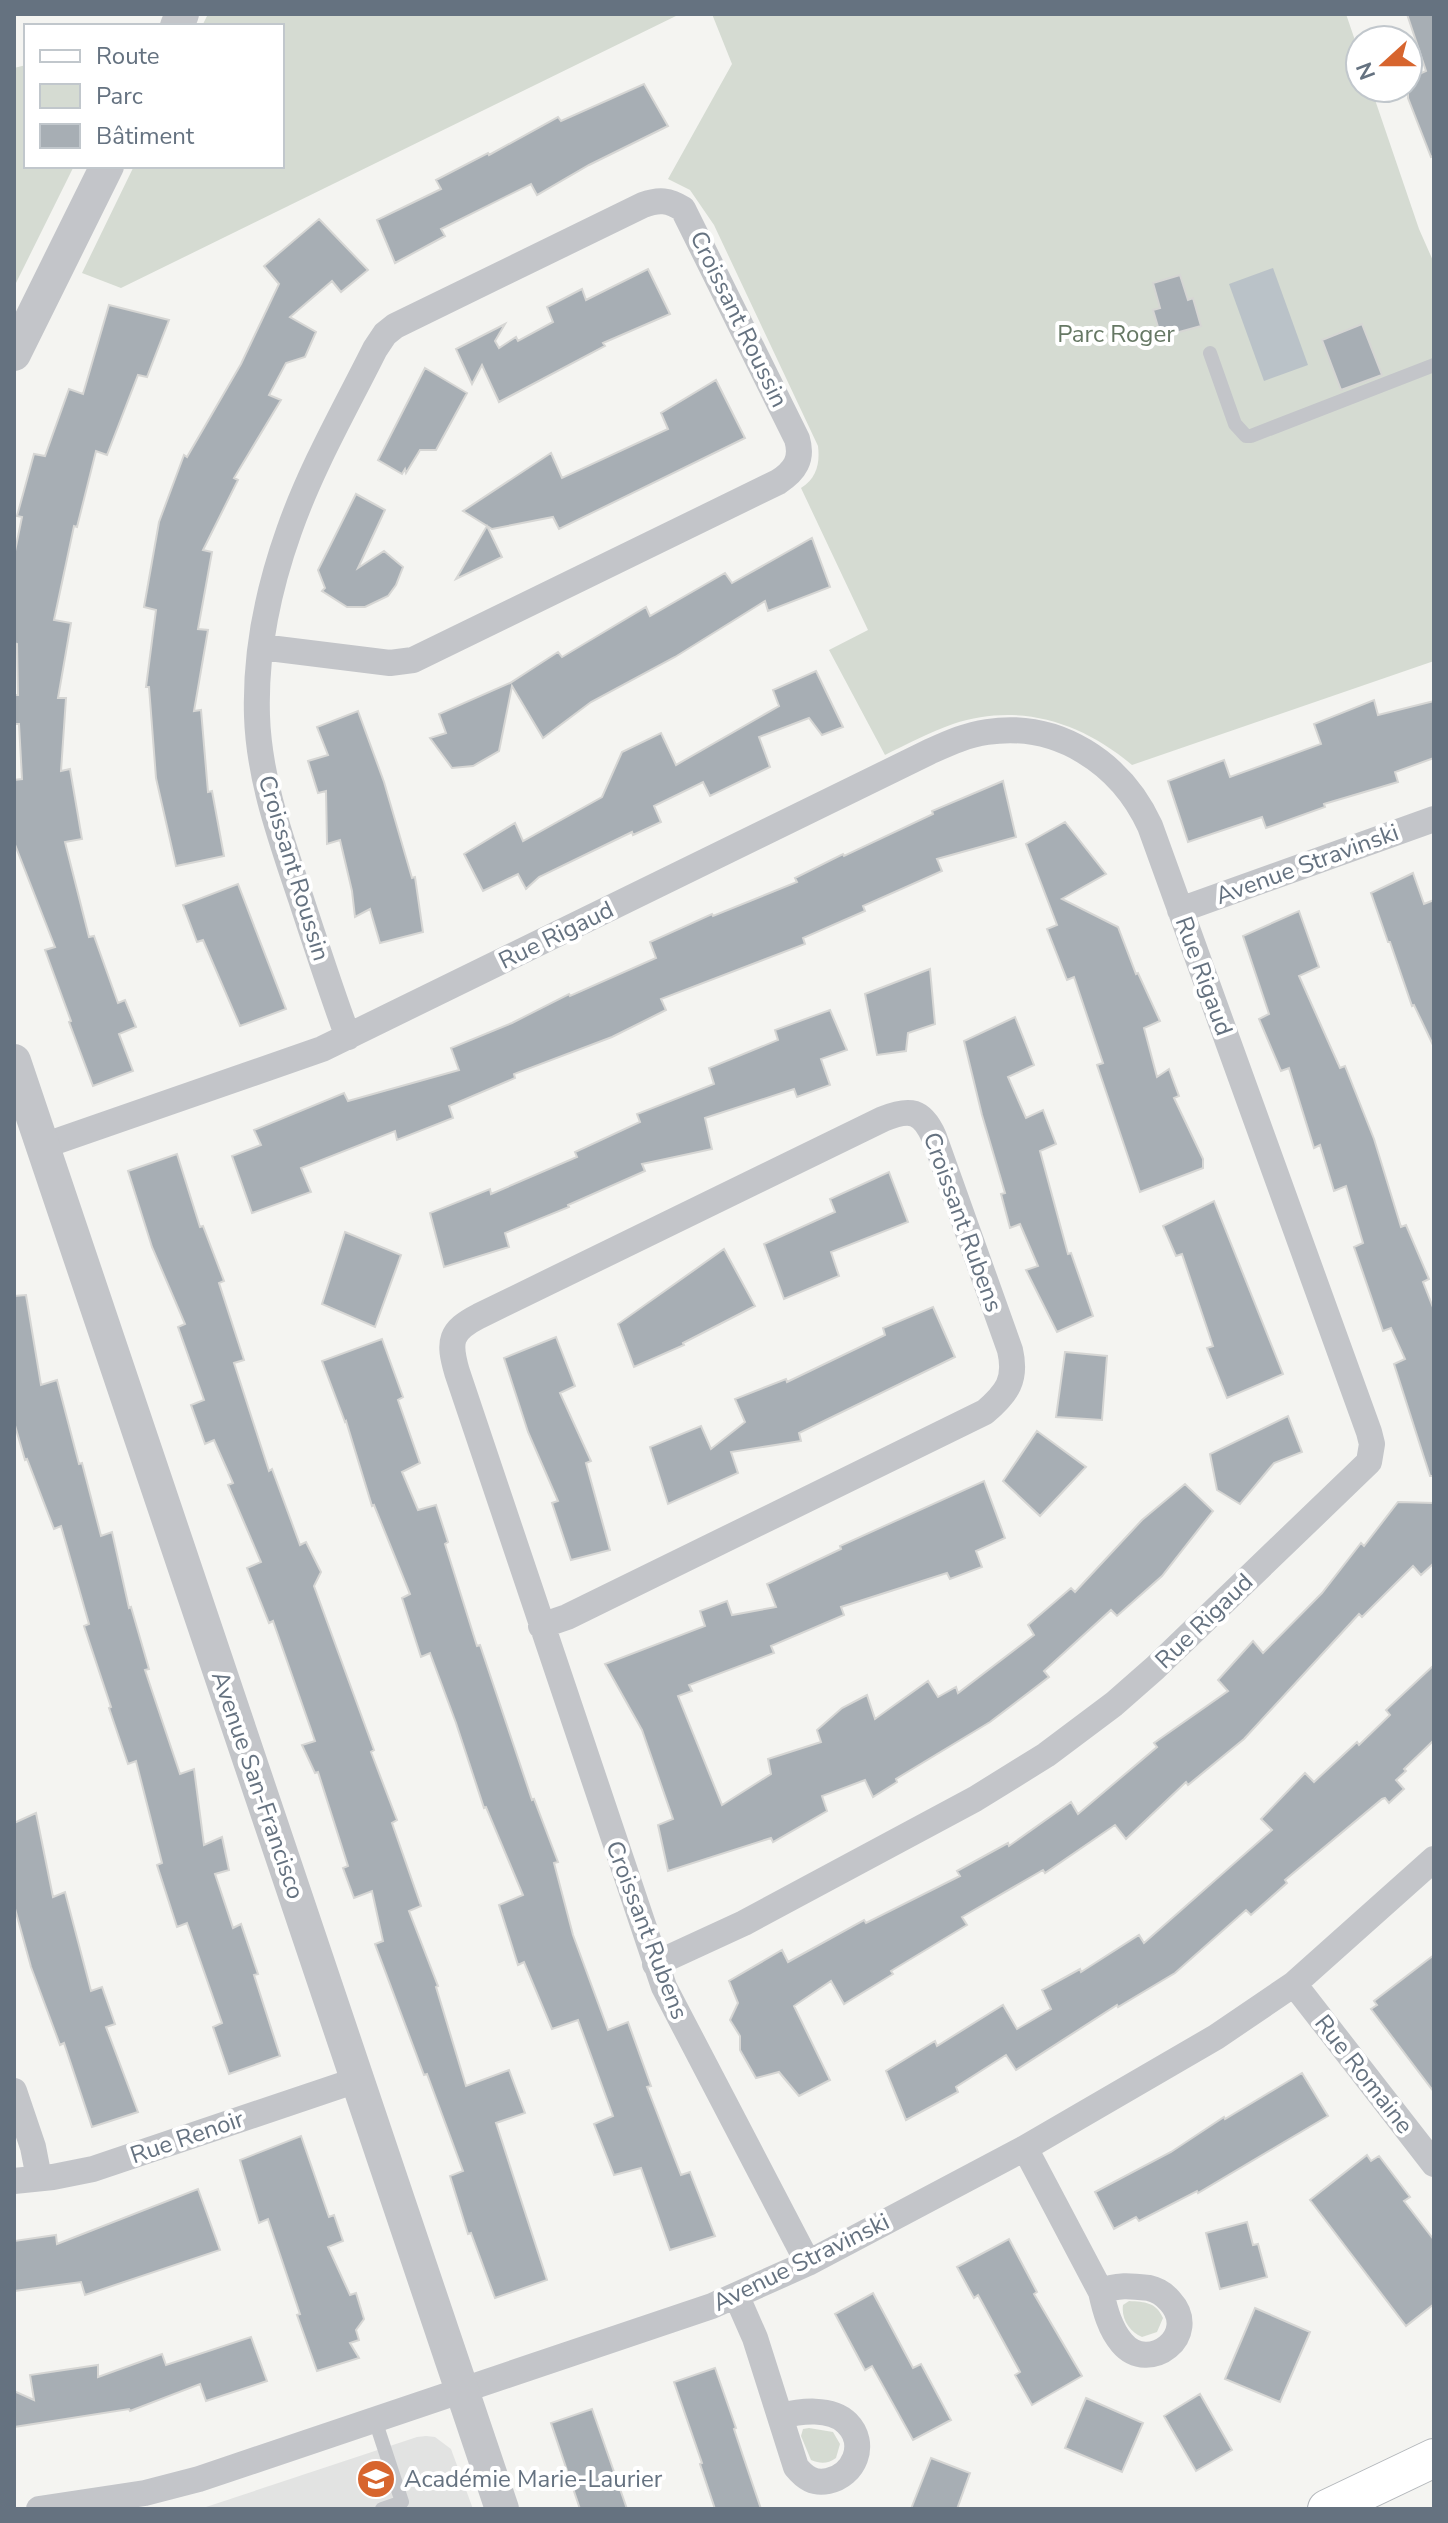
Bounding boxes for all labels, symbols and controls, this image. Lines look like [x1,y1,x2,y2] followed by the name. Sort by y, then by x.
[24,24,284,168] legend
[1344,24,1424,104] north arrow
[96,40,160,72] text: Route
[1349,58,1383,84] text: N
[96,80,143,112] text: Parc
[96,120,195,152] text: Bâtiment
[682,226,796,412] street label: Croissant Roussin
[1057,318,1175,350] park label: Parc Roger
[251,771,337,965] street label: Croissant Roussin
[1211,816,1403,912] street label: Avenue Stravinski
[493,893,619,977] street label: Rue Rigaud
[1168,912,1240,1040] street label: Rue Rigaud
[916,1128,1010,1316] street label: Croissant Rubens
[1148,1566,1260,1676] street label: Rue Rigaud
[204,1667,312,1903] street label: Avenue San-Francisco
[598,1836,696,2024] street label: Croissant Rubens
[1307,2008,1421,2140] street label: Rue Romaine
[126,2103,248,2171] street label: Rue Renoir
[707,2205,895,2319] street label: Avenue Stravinski
[355,2458,397,2500] school or university icon: Académie Marie-Laurier
[404,2463,663,2495] place label: Académie Marie-Laurier

